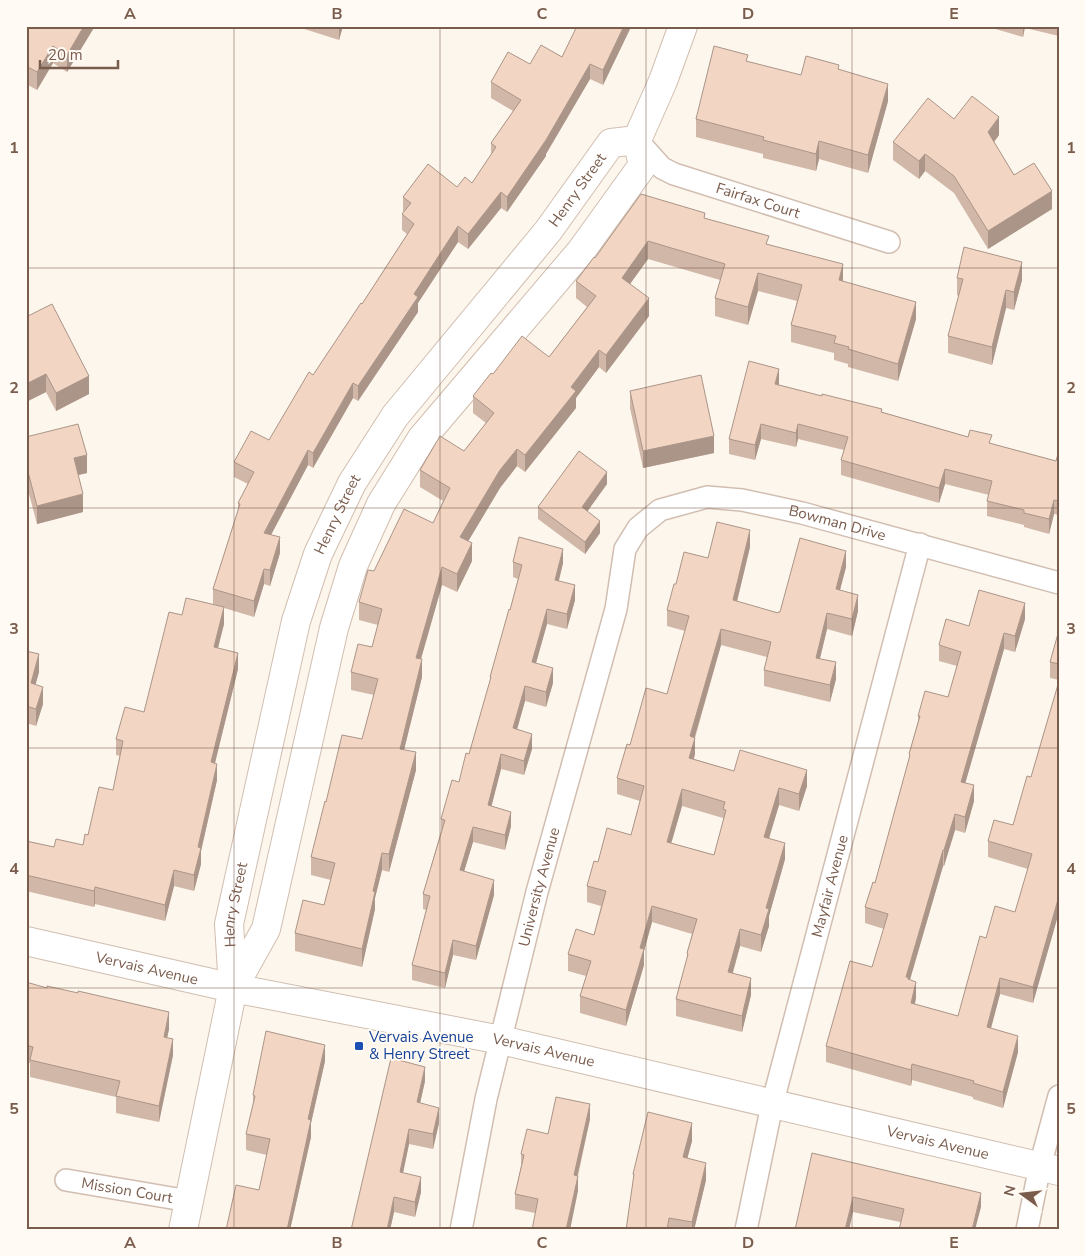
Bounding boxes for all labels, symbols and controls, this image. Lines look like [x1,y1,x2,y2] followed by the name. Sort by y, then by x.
[124,3,136,25] text: A
[331,3,343,25] text: B
[537,3,548,25] text: C
[742,3,754,25] text: D
[949,3,959,25] text: E
[40,38,118,70] scale bar
[48,45,83,65] text: 20 m
[9,137,19,159] text: 1
[1066,137,1076,159] text: 1
[544,148,611,231] street label: Henry Street
[713,178,803,223] street label: Fairfax Court
[9,377,19,399] text: 2
[1066,377,1076,399] text: 2
[309,470,365,558] street label: Henry Street
[787,500,888,545] street label: Bowman Drive
[9,618,19,640] text: 3
[1066,618,1076,640] text: 3
[514,825,565,949] street label: University Avenue
[807,833,853,940] street label: Mayfair Avenue
[9,858,19,880] text: 4
[1066,858,1076,880] text: 4
[218,860,253,948] street label: Henry Street
[93,947,200,990] street label: Vervais Avenue
[368,1027,473,1064] place label: Vervais Avenue & Henry Street
[490,1028,597,1072] street label: Vervais Avenue
[353,1040,365,1052] marker: Vervais Avenue & Henry Street
[9,1098,19,1120] text: 5
[1066,1098,1076,1120] text: 5
[884,1121,991,1164] street label: Vervais Avenue
[998,1168,1048,1218] north arrow
[80,1173,175,1208] street label: Mission Court
[999,1183,1020,1198] text: N
[124,1232,136,1254] text: A
[331,1232,343,1254] text: B
[537,1232,548,1254] text: C
[742,1232,754,1254] text: D
[949,1232,959,1254] text: E

